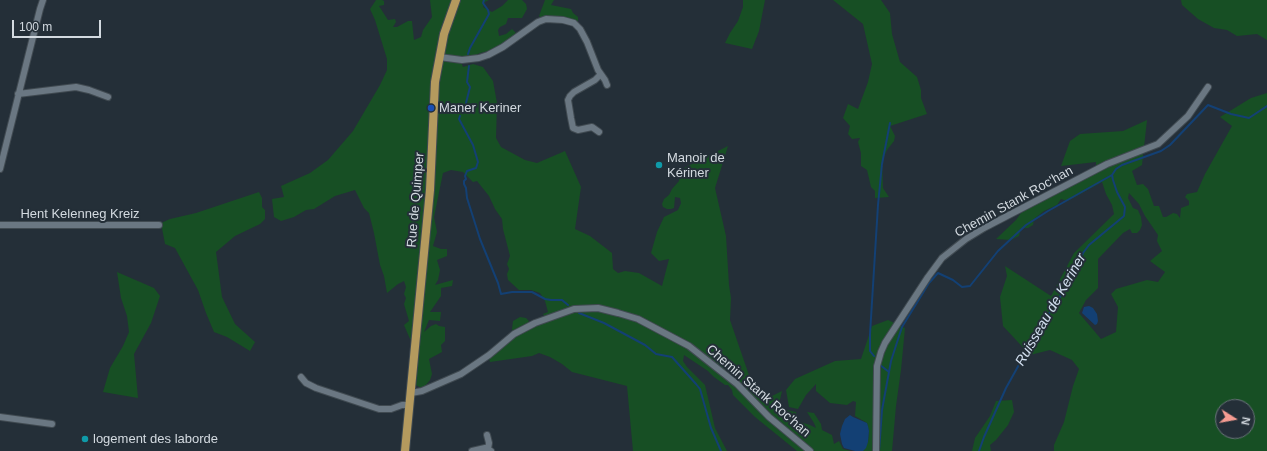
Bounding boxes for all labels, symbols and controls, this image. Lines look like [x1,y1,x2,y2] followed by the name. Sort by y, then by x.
[14,12,103,38] scale bar
[19,20,52,34] text: 100 m
[439,100,521,116] place label: Maner Keriner
[426,103,436,113] marker: Maner Keriner
[667,150,725,181] place label: Manoir de Kériner
[404,152,428,248] street label: Rue de Quimper
[654,160,664,170] marker: Manoir de Kériner
[952,163,1076,241] street label: Chemin Stank Roc'han
[20,206,140,222] street label: Hent Kelenneg Kreiz
[1012,251,1090,369] water label: Ruisseau de Keriner
[703,342,813,440] street label: Chemin Stank Roc'han
[1215,399,1255,439] north arrow
[1239,416,1252,426] text: N
[93,431,218,447] place label: logement des laborde
[80,434,90,444] marker: logement des laborde

